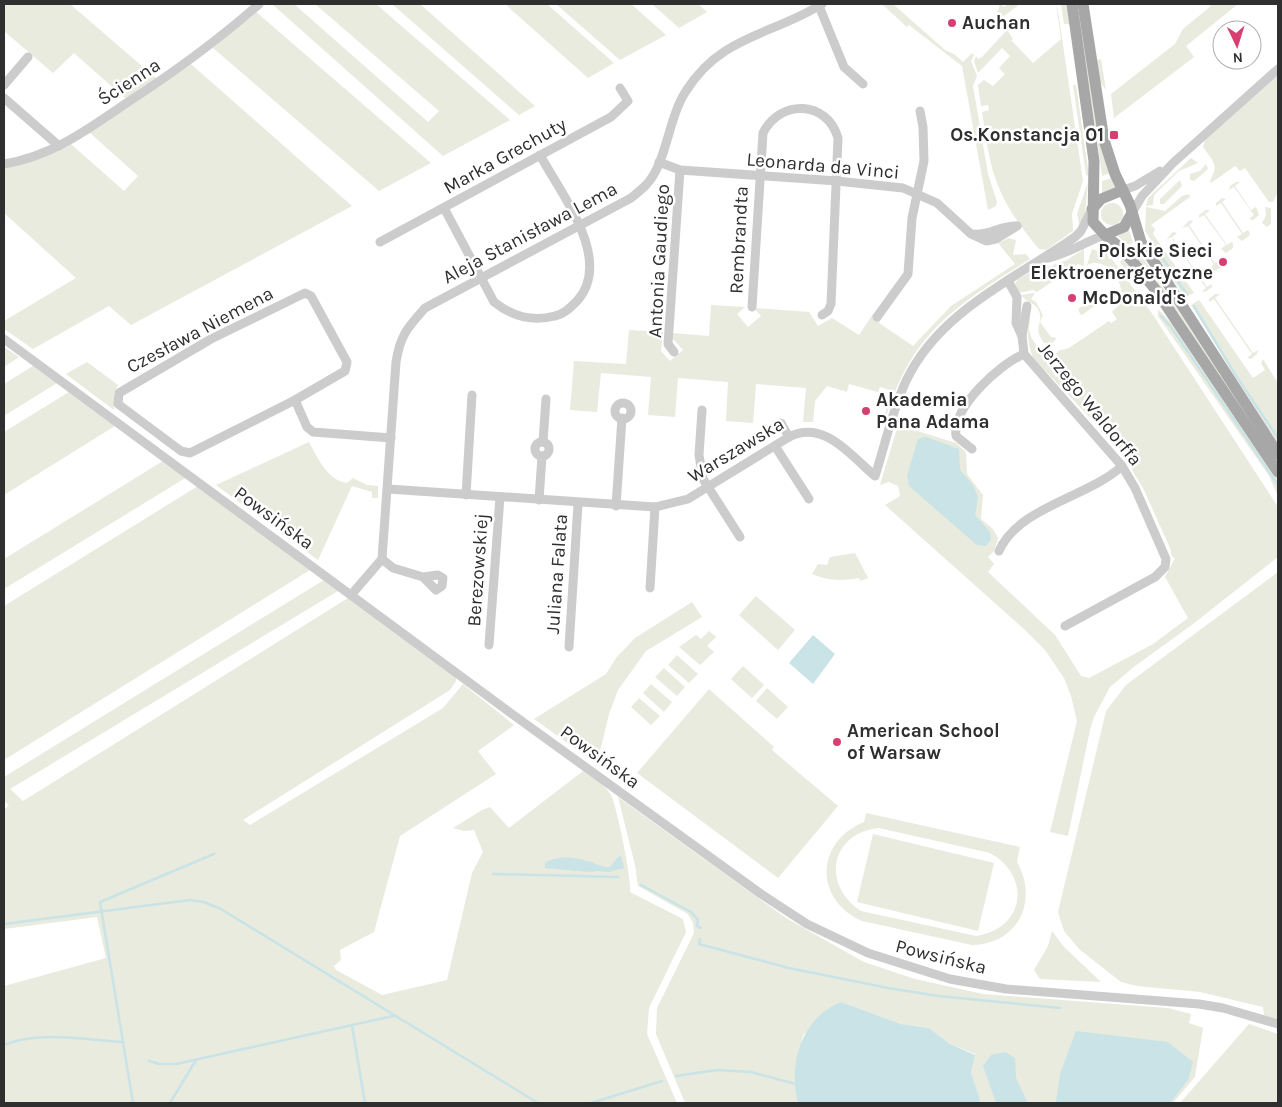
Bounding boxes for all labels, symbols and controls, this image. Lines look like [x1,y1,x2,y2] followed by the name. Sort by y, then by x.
[962,12,1031,34] place label: Auchan
[946,17,958,29] marker: Auchan
[1212,20,1262,70] north arrow
[1232,49,1243,66] text: N
[93,53,164,110] street label: Ścienna
[440,113,570,199] street label: Marka Grechuty
[950,124,1104,146] place label: Os.Konstancja 01
[1108,129,1120,141] marker: Os.Konstancja 01
[746,148,900,184] street label: Leonarda da Vinci
[439,178,621,288] street label: Aleja Stanisława Lema
[644,184,674,338] street label: Antonia Gaudiego
[725,185,753,295] street label: Rembrandta
[1030,240,1213,284] place label: Polskie Sieci Elektroenergetyczne
[1217,256,1229,268] marker: Polskie Sieci Elektroenergetyczne
[123,282,277,378] street label: Czesława Niemena
[1082,287,1186,309] place label: McDonald's
[1066,292,1078,304] marker: McDonald's
[1033,338,1147,470] street label: Jerzego Waldorffa
[876,389,990,433] place label: Akademia Pana Adama
[860,405,872,417] marker: Akademia Pana Adama
[684,413,788,487] street label: Warszawska
[230,482,318,554] street label: Powsińska
[463,513,493,627] street label: Berezowskiej
[542,513,572,635] street label: Juliana Falata
[847,720,1000,764] place label: American School of Warsaw
[556,721,644,793] street label: Powsińska
[831,736,843,748] marker: American School of Warsaw
[893,935,989,979] street label: Powsińska

